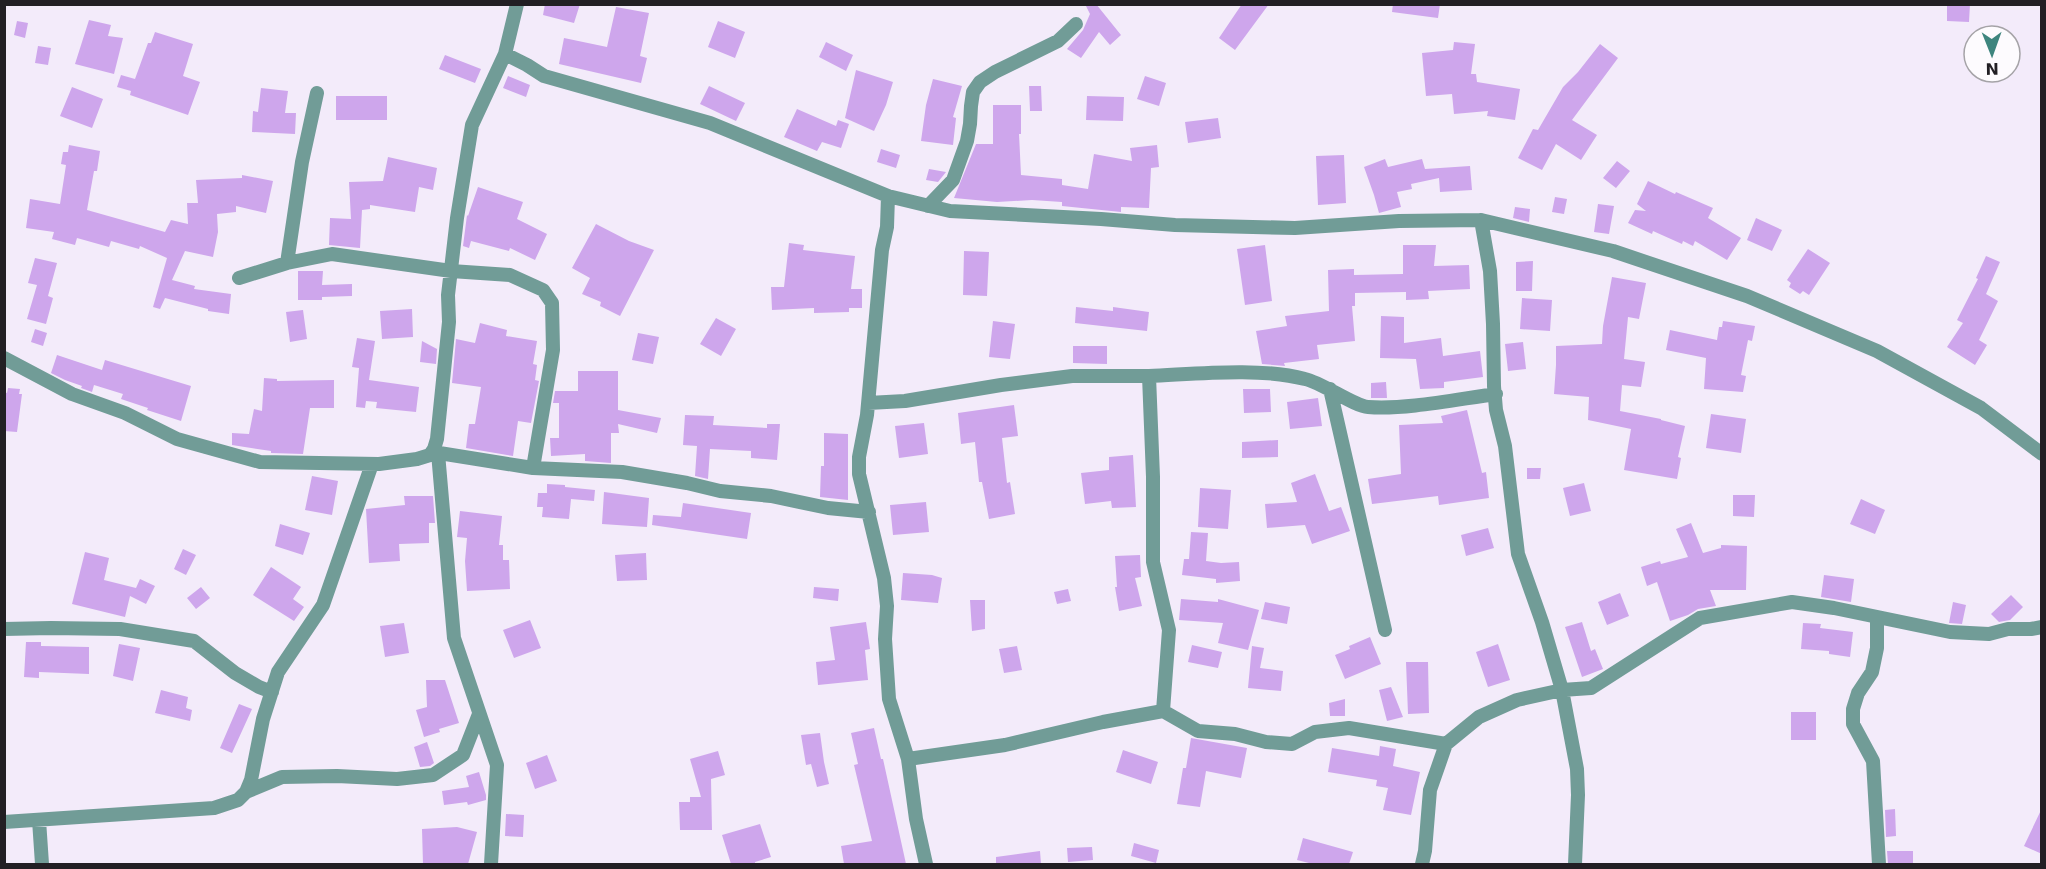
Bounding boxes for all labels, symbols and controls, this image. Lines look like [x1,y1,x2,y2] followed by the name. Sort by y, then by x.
[1962,24,2022,84] north arrow
[1985,59,1999,78] text: N

